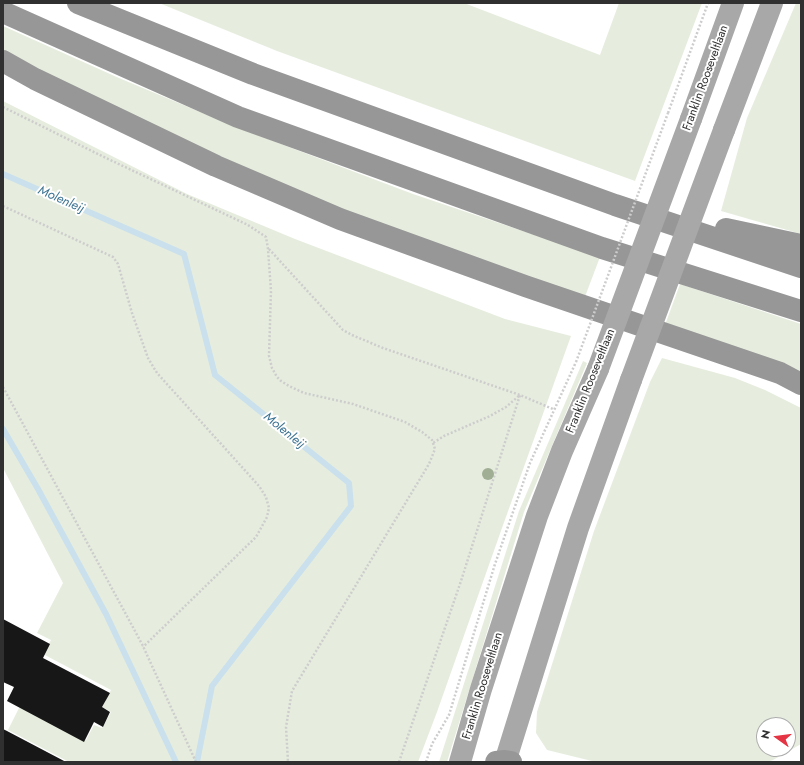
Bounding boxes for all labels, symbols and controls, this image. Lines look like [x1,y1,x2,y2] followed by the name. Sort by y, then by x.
[680,23,732,133] street label: Franklin Rooseveltlaan
[35,183,87,217] water label: Molenleij
[563,327,619,435] street label: Franklin Rooseveltlaan
[260,410,308,452] water label: Molenleij
[460,631,506,741] street label: Franklin Rooseveltlaan
[756,717,796,757] north arrow
[757,728,774,741] text: N

